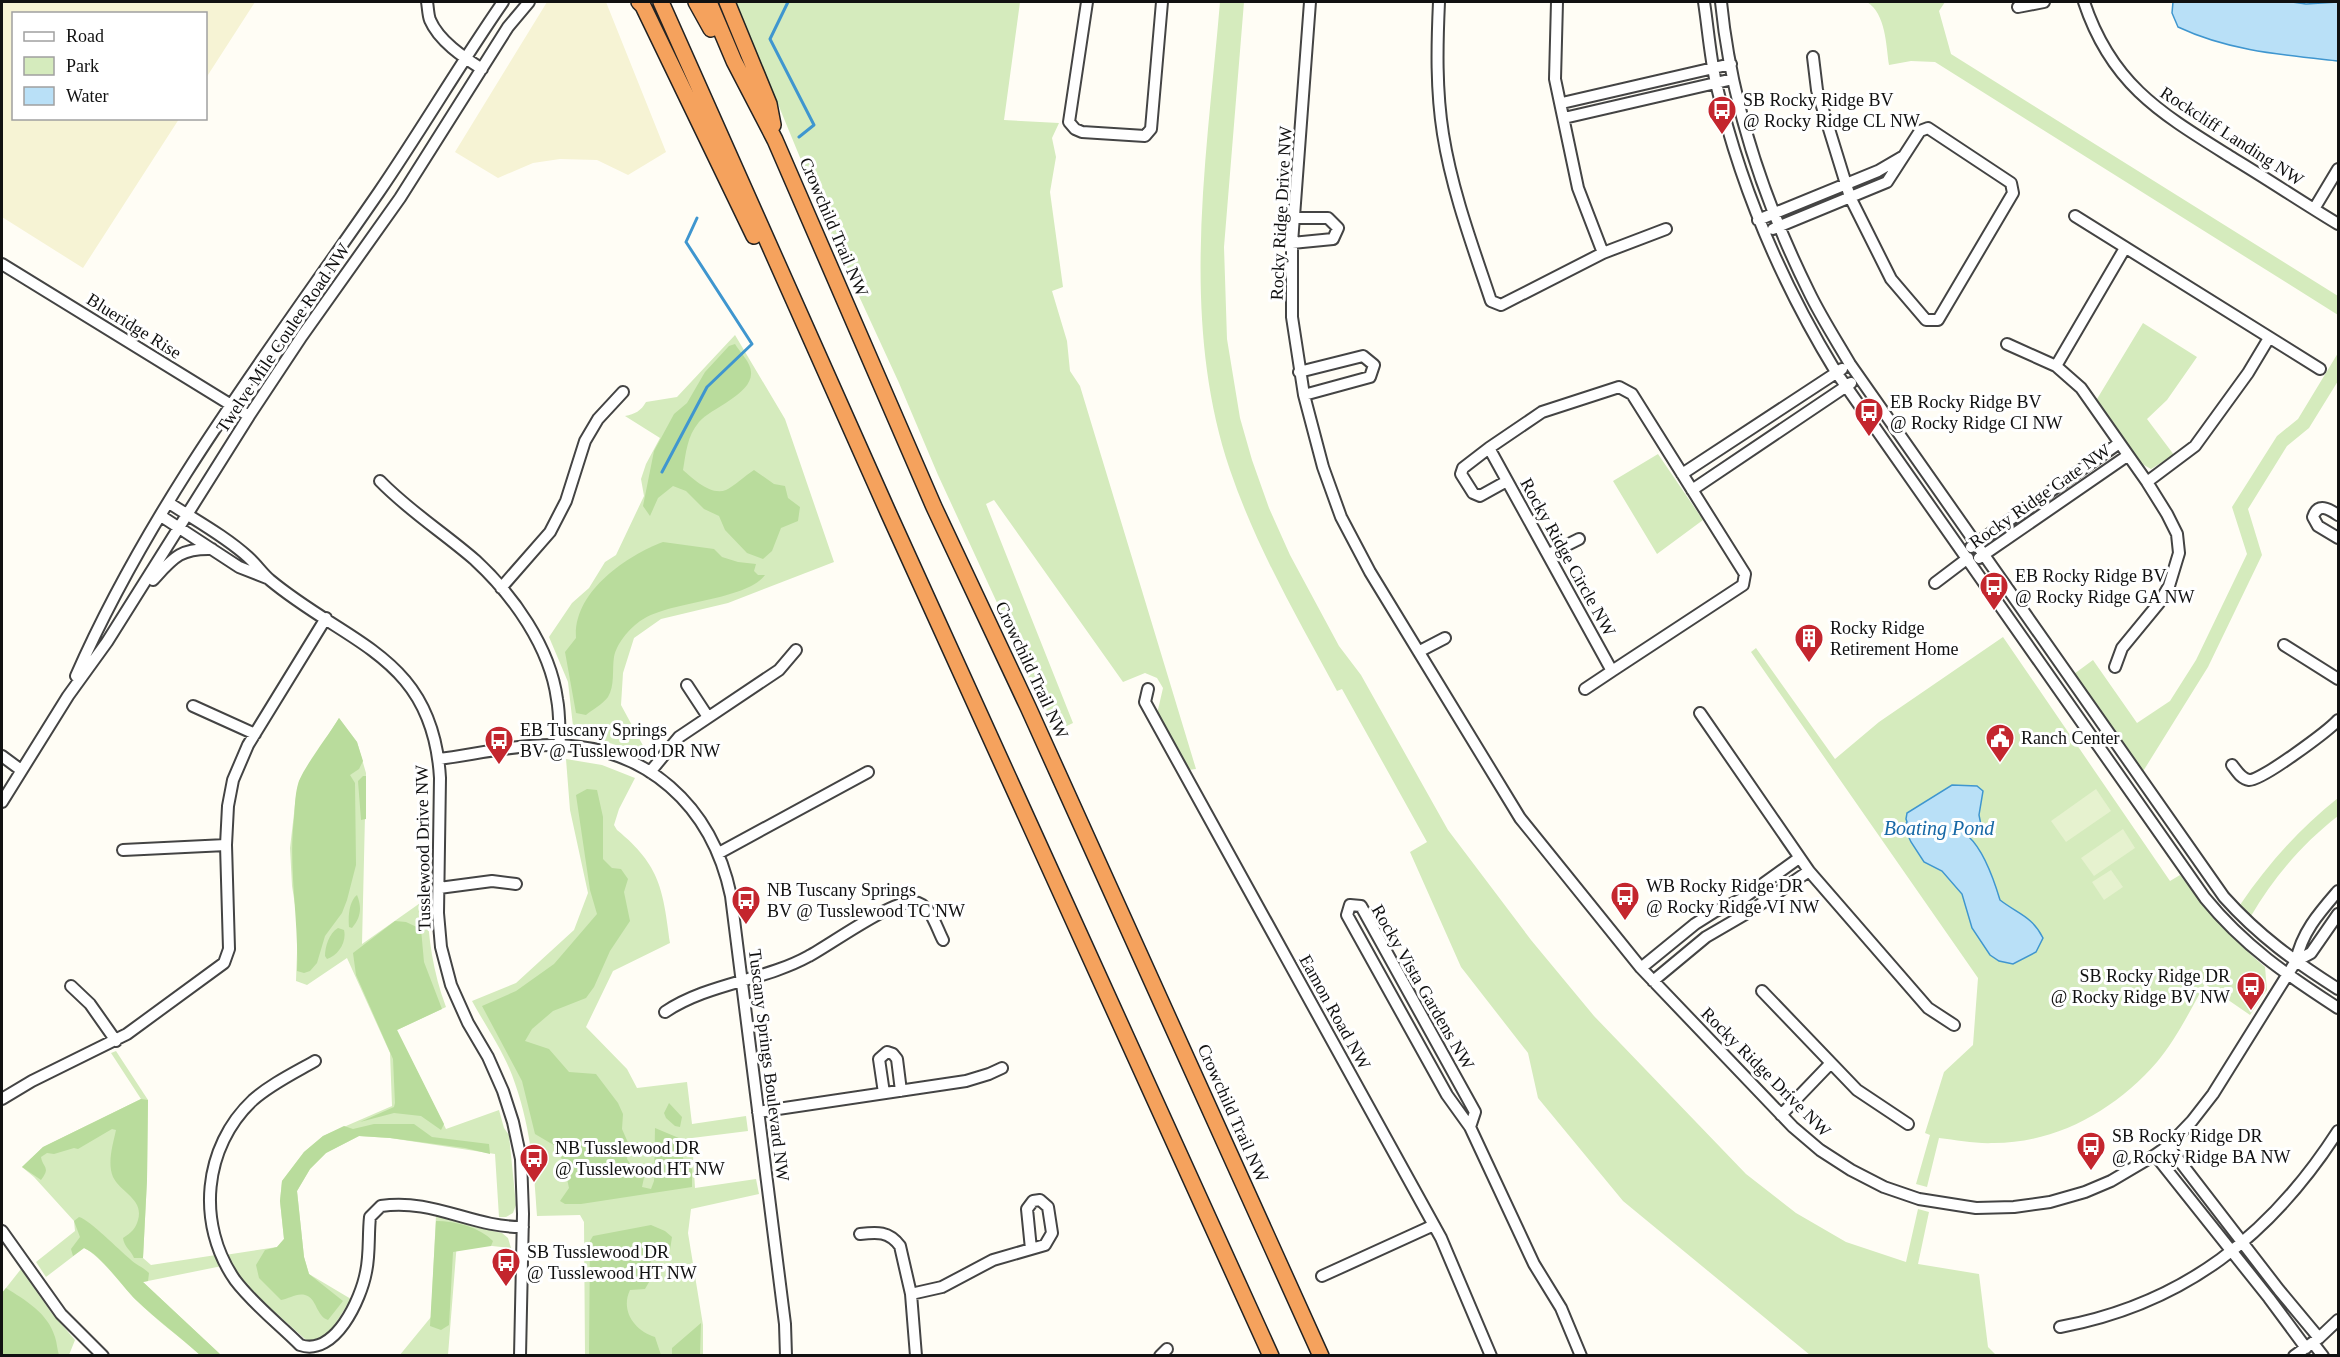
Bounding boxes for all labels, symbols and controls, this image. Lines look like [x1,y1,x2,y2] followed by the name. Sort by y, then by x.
[12,12,207,120] legend
[66,26,104,46] text: Road
[66,56,99,76] text: Park
[2157,82,2307,190] street label: Rockcliff Landing NW
[66,86,109,106] text: Water
[1743,90,1920,131] place label: SB Rocky Ridge BV @ Rocky Ridge CL NW
[1706,94,1738,136] bus stop icon: SB Rocky Ridge BV @ Rocky Ridge CL NW
[1266,125,1296,301] street label: Rocky Ridge Drive NW
[796,155,872,299] street label: Crowchild Trail NW
[212,240,354,436] street label: Twelve Mile Coulee Road NW
[83,289,185,363] street label: Blueridge Rise
[1890,392,2063,433] place label: EB Rocky Ridge BV @ Rocky Ridge CI NW
[1853,396,1885,438] bus stop icon: EB Rocky Ridge BV @ Rocky Ridge CI NW
[1966,440,2114,552] street label: Rocky Ridge Gate NW
[1516,475,1620,639] street label: Rocky Ridge Circle NW
[2015,566,2195,607] place label: EB Rocky Ridge BV @ Rocky Ridge GA NW
[1978,570,2010,612] bus stop icon: EB Rocky Ridge BV @ Rocky Ridge GA NW
[991,598,1073,742] street label: Crowchild Trail NW
[1830,618,1958,659] place label: Rocky Ridge Retirement Home
[1793,622,1825,664] building icon: Rocky Ridge Retirement Home
[520,720,720,761] place label: EB Tuscany Springs BV @ Tusslewood DR NW
[1984,722,2016,764] public building icon: Ranch Center
[483,724,515,766] bus stop icon: EB Tuscany Springs BV @ Tusslewood DR NW
[2021,728,2119,748] place label: Ranch Center
[412,765,434,931] street label: Tusslewood Drive NW
[1884,817,1995,840] water label: Boating Pond
[1646,876,1819,917] place label: WB Rocky Ridge DR @ Rocky Ridge VI NW
[767,880,965,921] place label: NB Tuscany Springs BV @ Tusslewood TC NW
[1609,880,1641,922] bus stop icon: WB Rocky Ridge DR @ Rocky Ridge VI NW
[730,884,762,926] bus stop icon: NB Tuscany Springs BV @ Tusslewood TC NW
[1368,901,1478,1073] street label: Rocky Vista Gardens NW
[745,948,793,1182] street label: Tuscany Springs Boulevard NW
[1295,951,1375,1073] street label: Eamon Road NW
[2051,966,2230,1007] place label: SB Rocky Ridge DR @ Rocky Ridge BV NW
[2235,970,2267,1012] bus stop icon: SB Rocky Ridge DR @ Rocky Ridge BV NW
[1697,1003,1835,1141] street label: Rocky Ridge Drive NW
[1194,1041,1272,1185] street label: Crowchild Trail NW
[2112,1126,2291,1167] place label: SB Rocky Ridge DR @ Rocky Ridge BA NW
[2075,1130,2107,1172] bus stop icon: SB Rocky Ridge DR @ Rocky Ridge BA NW
[555,1138,725,1179] place label: NB Tusslewood DR @ Tusslewood HT NW
[518,1142,550,1184] bus stop icon: NB Tusslewood DR @ Tusslewood HT NW
[527,1242,697,1283] place label: SB Tusslewood DR @ Tusslewood HT NW
[490,1246,522,1288] bus stop icon: SB Tusslewood DR @ Tusslewood HT NW

